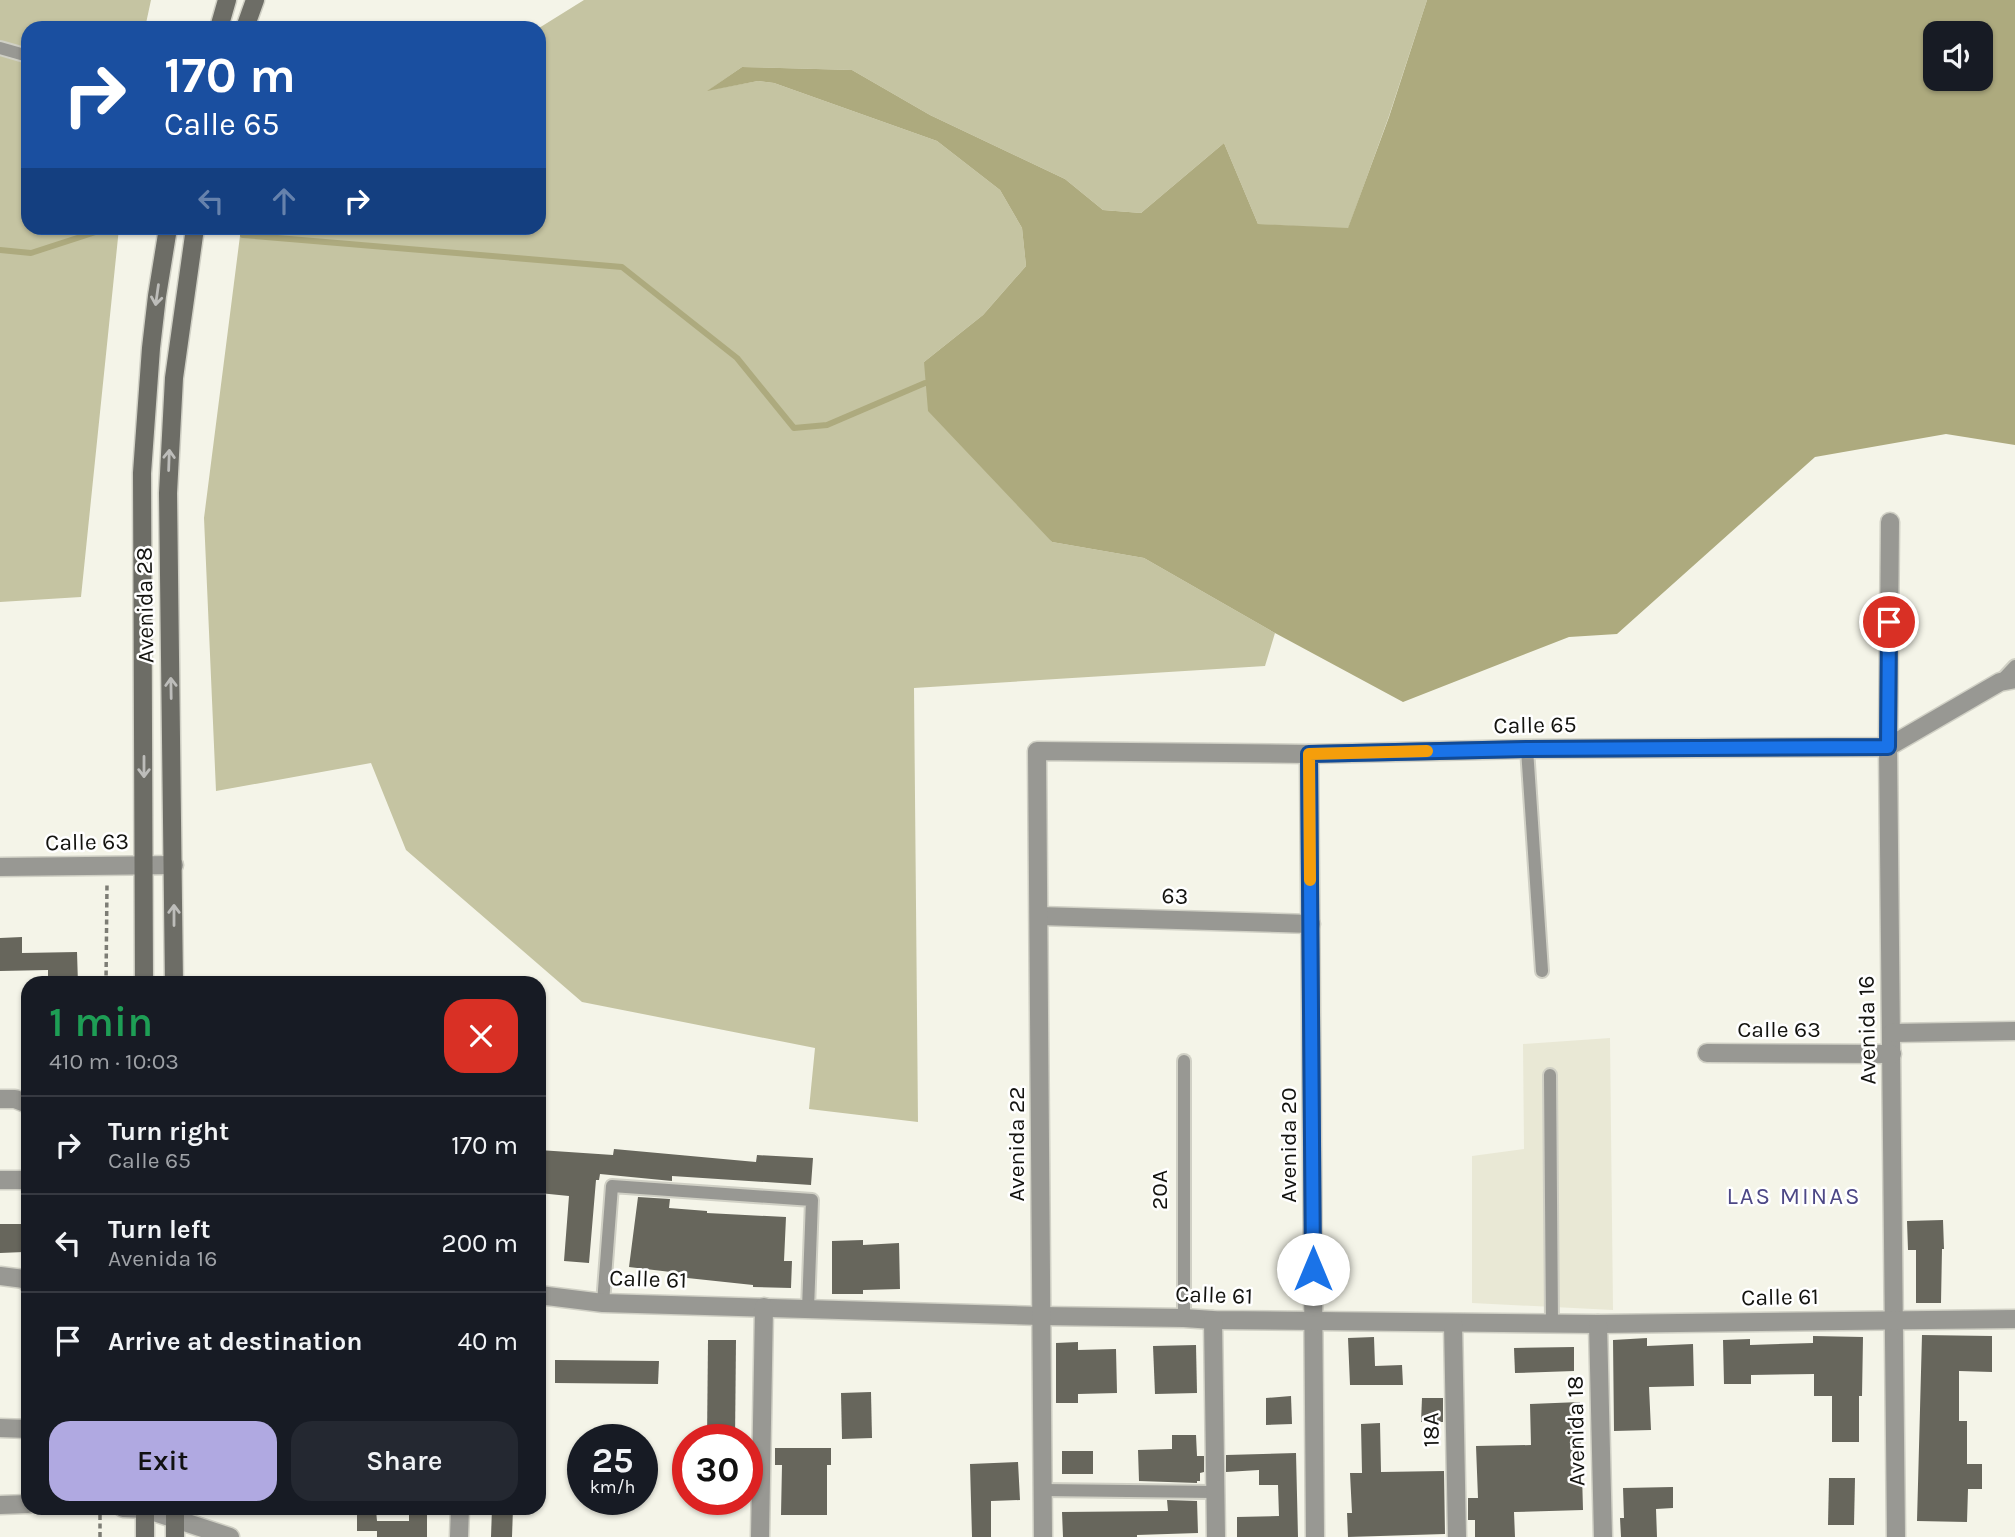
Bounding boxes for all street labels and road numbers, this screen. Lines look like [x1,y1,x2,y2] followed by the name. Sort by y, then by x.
[130,547,160,663] street label: Avenida 28
[1493,711,1577,739] street label: Calle 65
[45,828,129,856] street label: Calle 63
[1161,882,1189,910] street label: 63
[1853,975,1881,1085] street label: Avenida 16
[1737,1016,1821,1043] street label: Calle 63
[1003,1086,1030,1202] street label: Avenida 22
[1275,1087,1302,1203] street label: Avenida 20
[1146,1170,1173,1210] street label: 20A
[609,1264,687,1294] street label: Calle 61
[1175,1280,1253,1310] street label: Calle 61
[1741,1283,1819,1311] street label: Calle 61
[1562,1376,1590,1486] street label: Avenida 18
[1417,1412,1445,1448] street label: 18A

